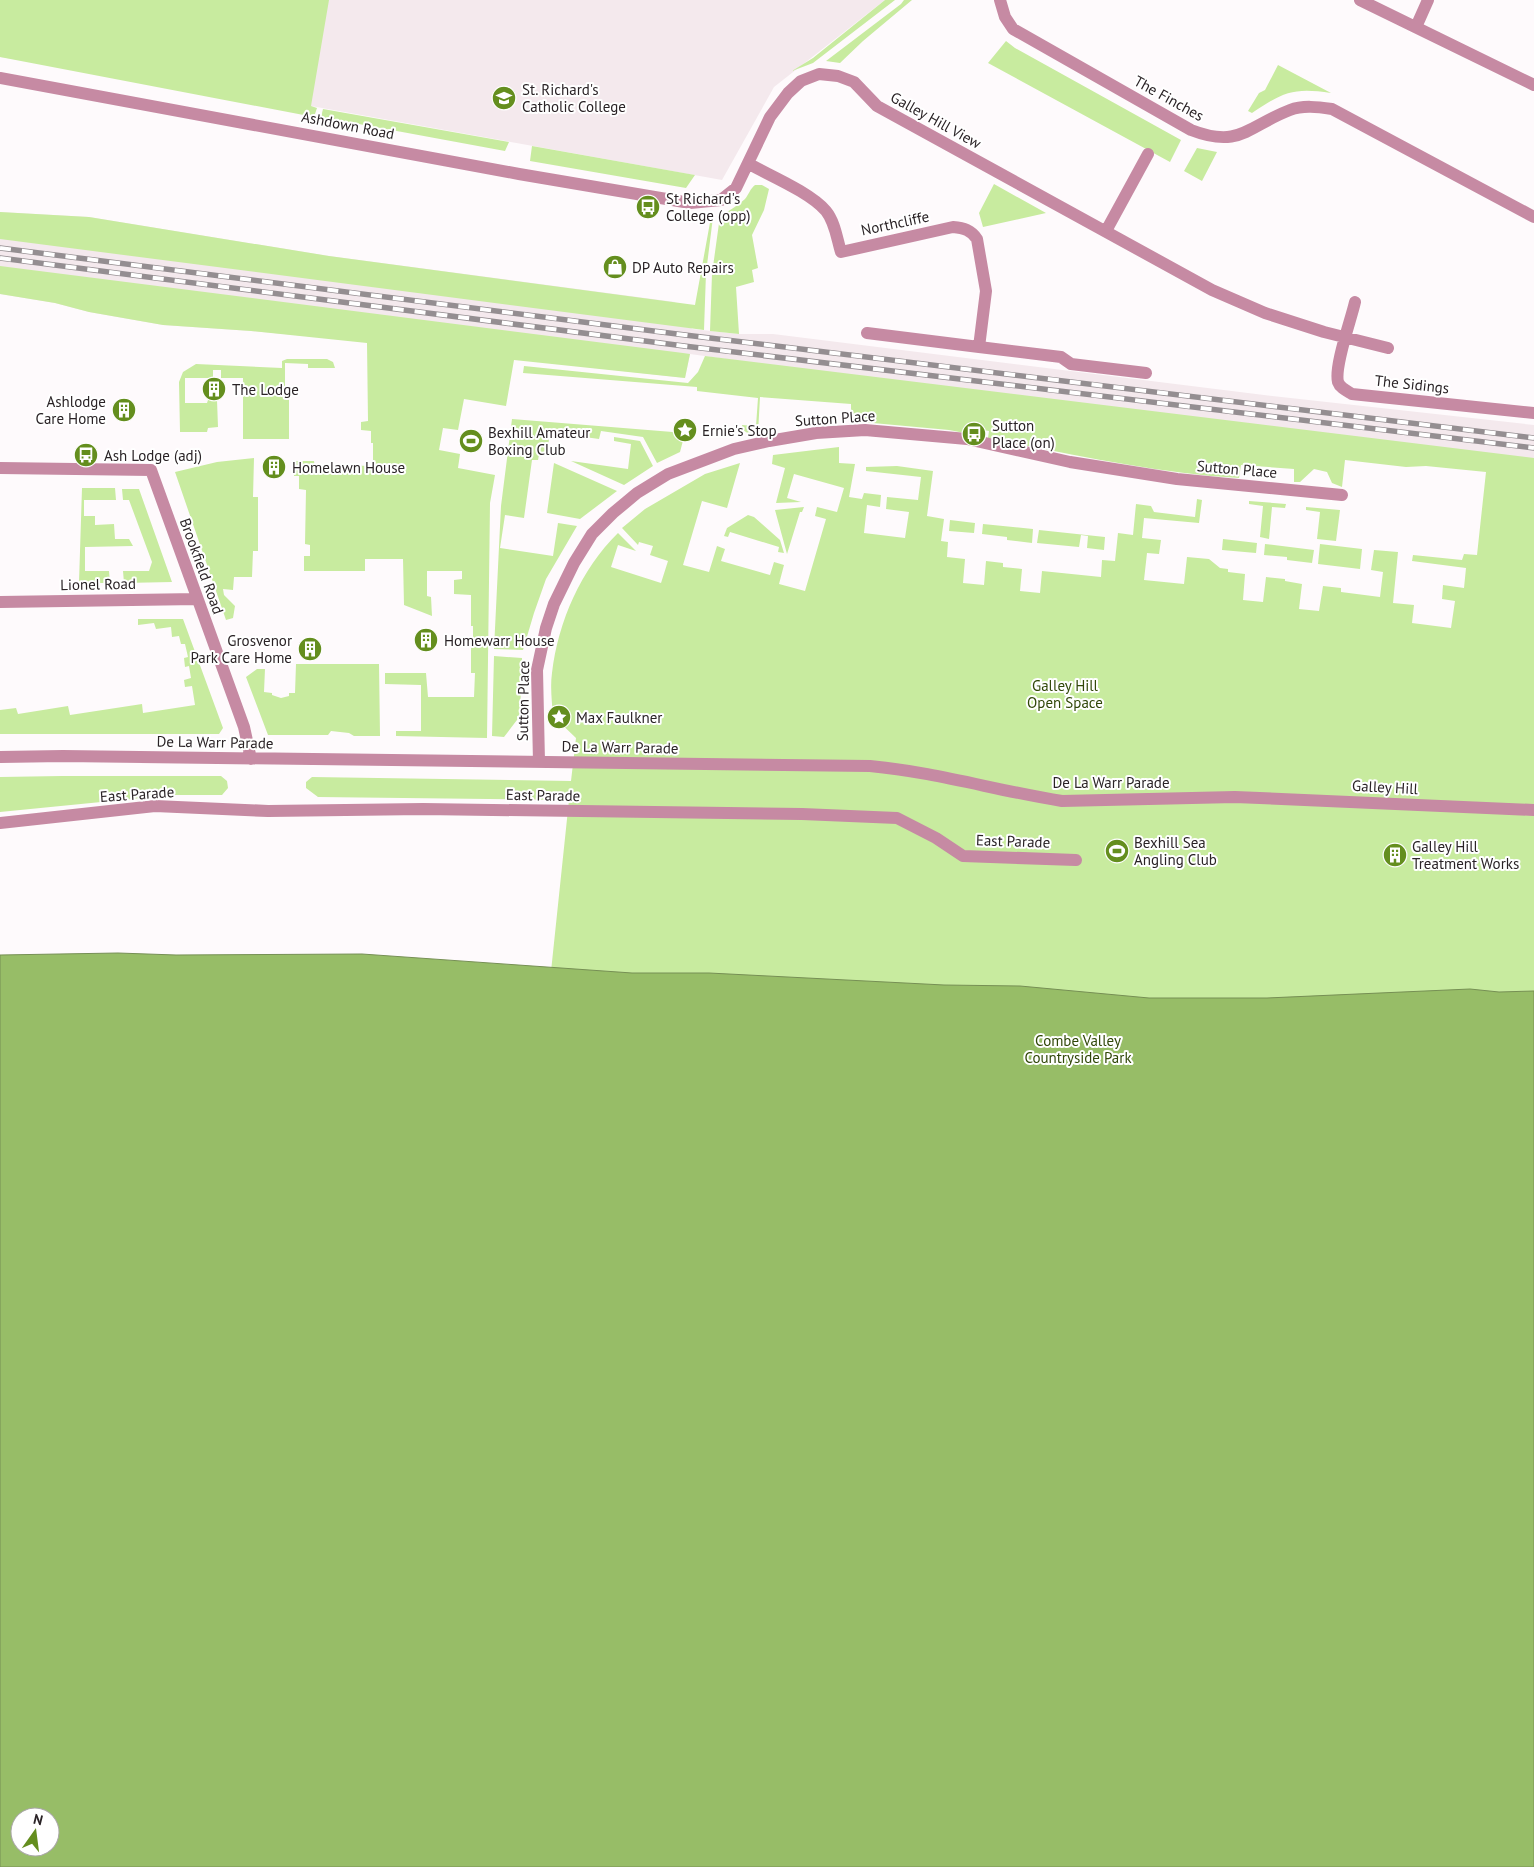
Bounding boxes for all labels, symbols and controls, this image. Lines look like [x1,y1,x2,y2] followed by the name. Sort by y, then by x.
[1131,71,1207,125] street label: The Finches
[522,80,626,116] place label: St. Richard's Catholic College
[491,85,517,111] school or university icon: St. Richard's Catholic College
[887,87,985,153] street label: Galley Hill View
[300,107,396,143] street label: Ashdown Road
[666,189,750,225] place label: St Richard's College (opp)
[635,194,661,220] bus stop icon: St Richard's College (opp)
[859,207,931,239] street label: Northcliffe
[602,254,628,280] shop icon: DP Auto Repairs
[632,258,734,277] place label: DP Auto Repairs
[1374,371,1450,397] street label: The Sidings
[201,376,227,402] building icon: The Lodge
[232,380,299,399] place label: The Lodge
[36,392,106,428] place label: Ashlodge Care Home
[111,397,137,423] building icon: Ashlodge Care Home
[794,406,876,430] street label: Sutton Place
[992,416,1055,452] place label: Sutton Place (on)
[672,417,698,443] place icon: Ernie's Stop
[702,421,777,440] place label: Ernie's Stop
[961,421,987,447] bus stop icon: Sutton Place (on)
[488,423,590,459] place label: Bexhill Amateur Boxing Club
[458,428,484,454] sports icon: Bexhill Amateur Boxing Club
[73,442,99,468] bus stop icon: Ash Lodge (adj)
[104,446,202,465] place label: Ash Lodge (adj)
[261,454,287,480] building icon: Homelawn House
[1196,456,1278,482] street label: Sutton Place
[292,458,405,477] place label: Homelawn House
[176,515,228,617] street label: Brookfield Road
[60,574,136,594] street label: Lionel Road
[413,627,439,653] building icon: Homewarr House
[190,631,292,667] place label: Grosvenor Park Care Home
[444,631,555,650] place label: Homewarr House
[297,636,323,662] building icon: Grosvenor Park Care Home
[513,661,533,741] street label: Sutton Place
[1027,676,1103,712] park label: Galley Hill Open Space
[546,704,572,730] place icon: Max Faulkner
[576,708,662,727] place label: Max Faulkner
[156,731,274,753] street label: De La Warr Parade
[561,736,679,758] street label: De La Warr Parade
[1052,773,1170,792] street label: De La Warr Parade
[1352,776,1419,798] street label: Galley Hill
[99,782,175,806] street label: East Parade
[506,785,580,805] street label: East Parade
[975,830,1051,852] street label: East Parade
[1134,833,1217,869] place label: Bexhill Sea Angling Club
[1412,837,1519,873] place label: Galley Hill Treatment Works
[1104,838,1130,864] sports icon: Bexhill Sea Angling Club
[1382,842,1408,868] building icon: Galley Hill Treatment Works
[1024,1031,1132,1067] park label: Combe Valley Countryside Park
[10,1807,60,1857] north arrow
[32,1810,45,1829] text: N

